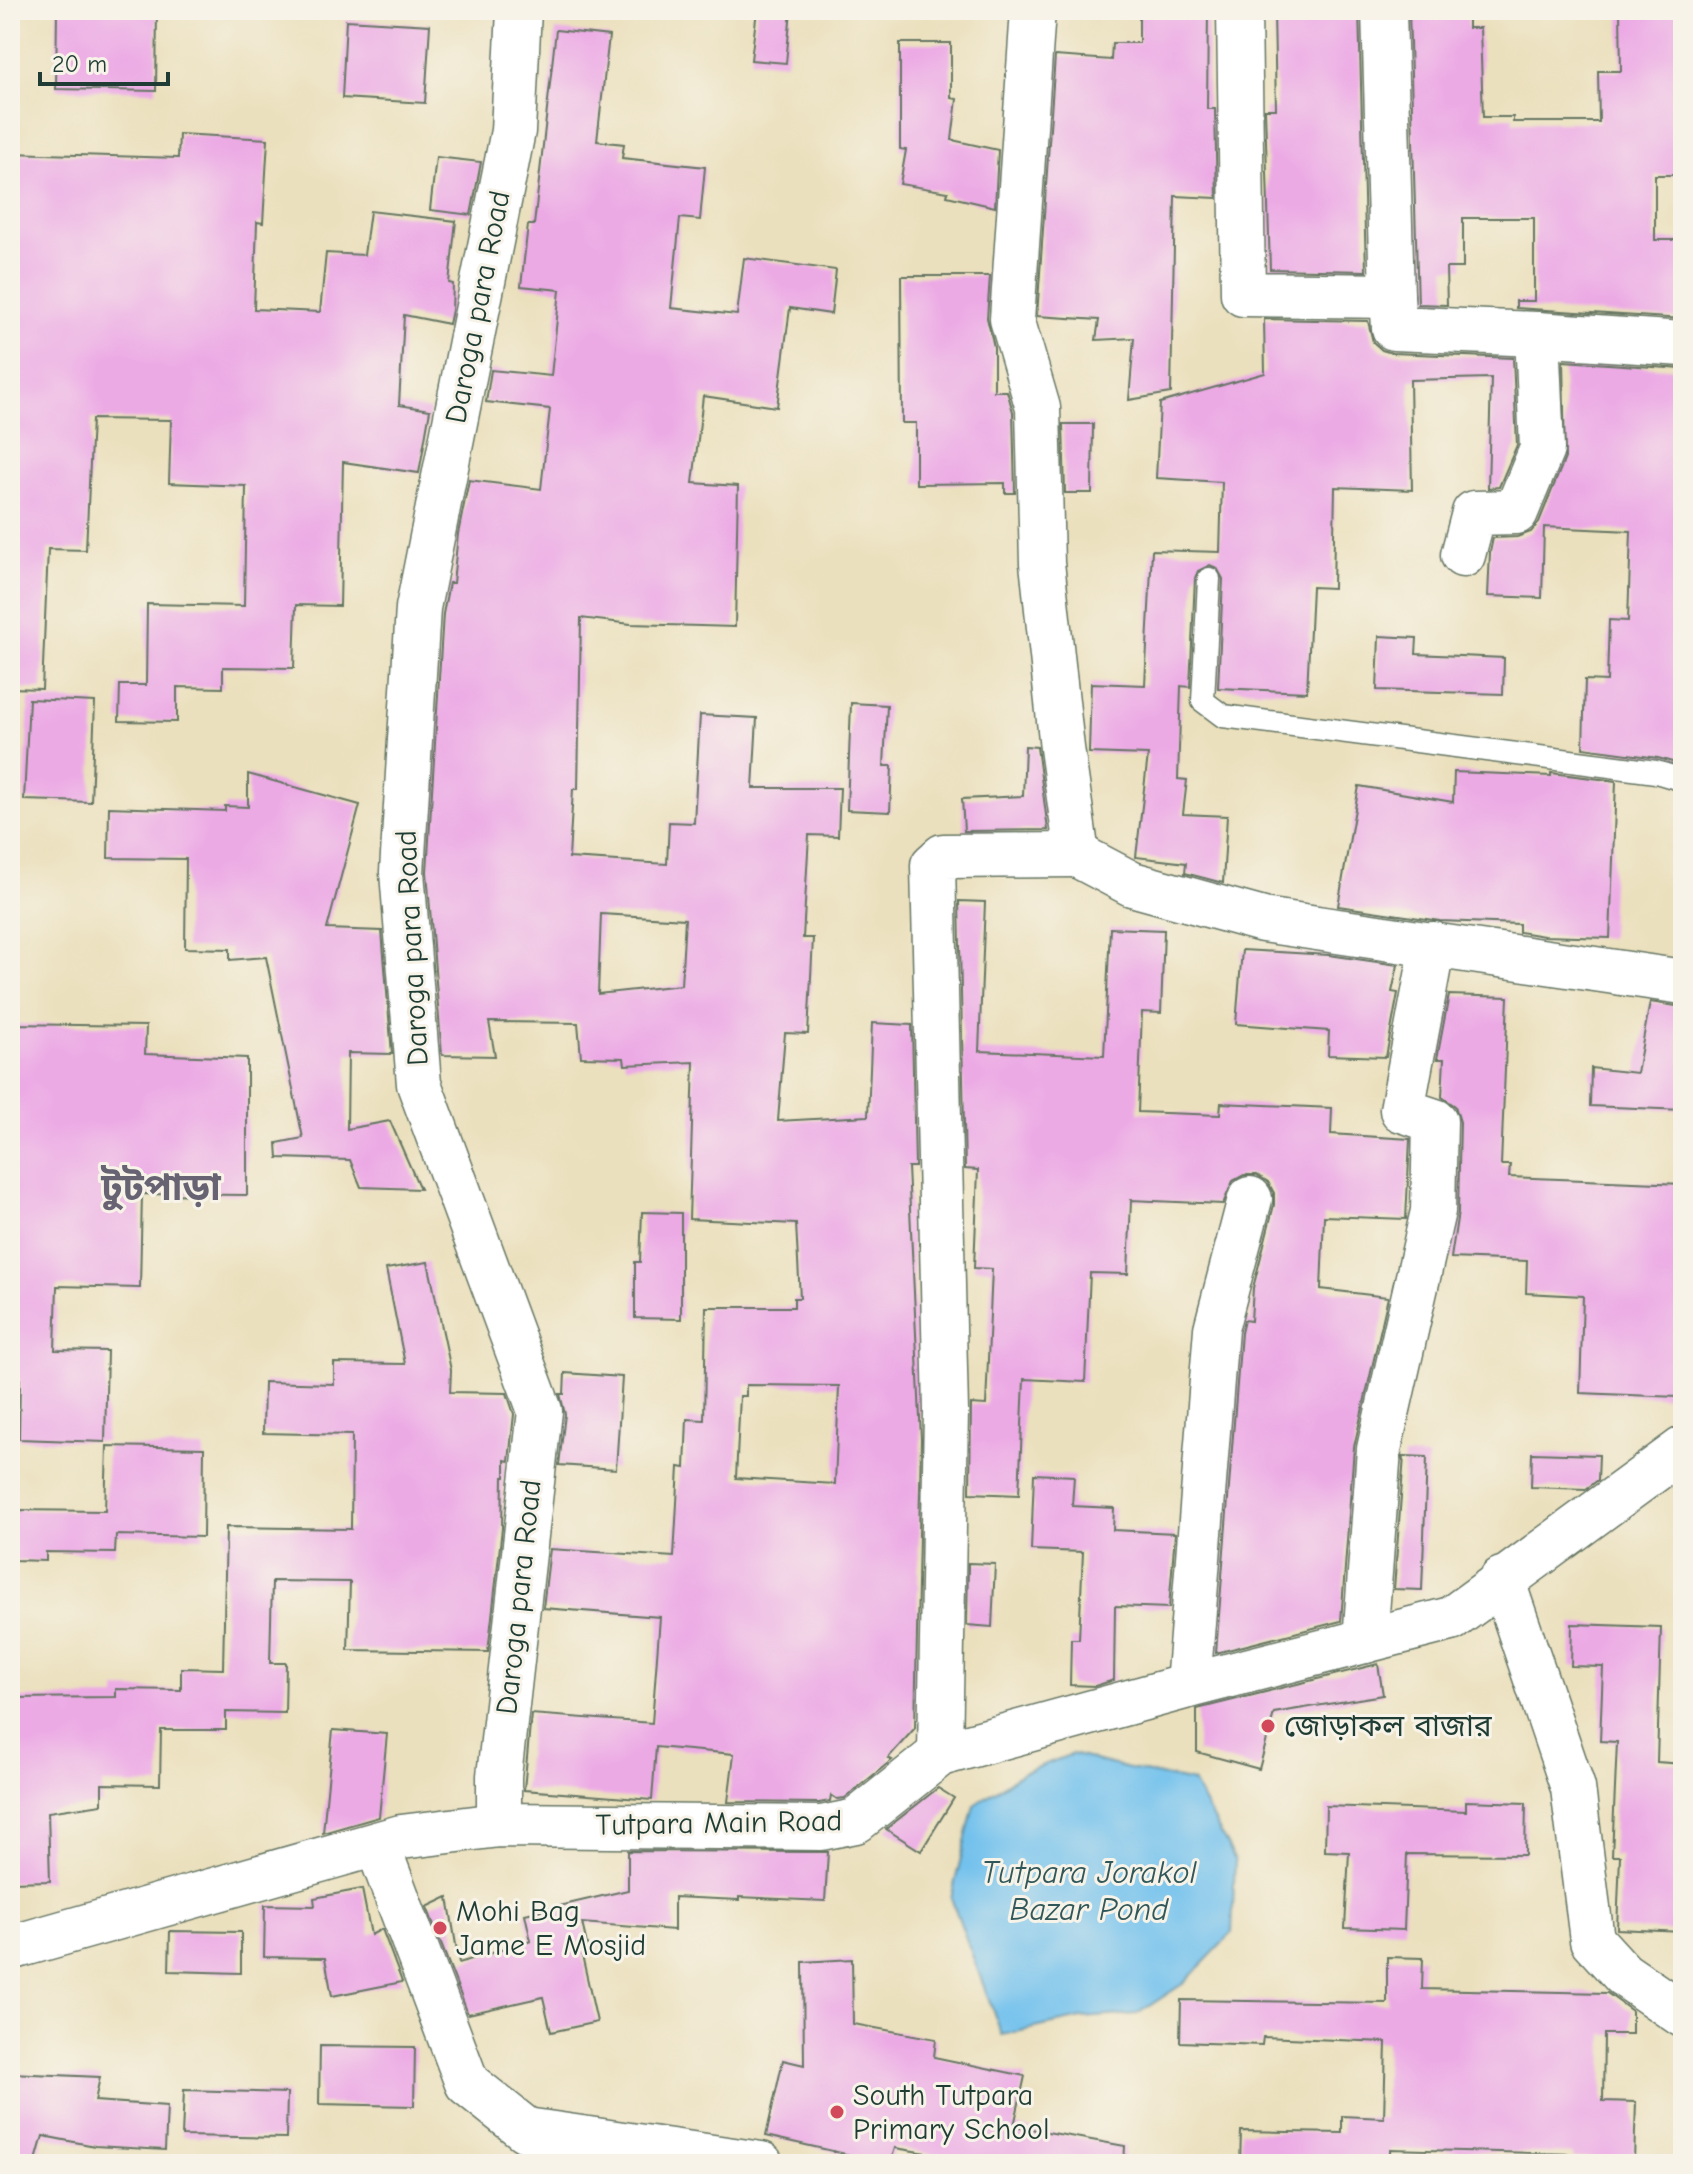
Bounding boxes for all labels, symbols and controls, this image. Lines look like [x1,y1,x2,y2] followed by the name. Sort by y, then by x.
[40,36,168,86] scale bar
[52,50,107,78] text: 20 m
[438,188,518,426] street label: Daroga para Road
[388,829,436,1067] street label: Daroga para Road
[100,1165,222,1211] district label: টুটপাড়া
[489,1478,549,1716] street label: Daroga para Road
[1284,1709,1493,1744] place label: জোড়াকল বাজার
[1259,1717,1277,1735] marker: জোড়াকল বাজার
[595,1803,843,1843] street label: Tutpara Main Road
[982,1854,1197,1928] water label: Tutpara Jorakol Bazar Pond
[456,1894,646,1963] place label: Mohi Bag Jame E Mosjid
[431,1919,449,1937] marker: Mohi Bag Jame E Mosjid
[853,2078,1050,2147] place label: South Tutpara Primary School
[828,2103,846,2121] marker: South Tutpara Primary School

